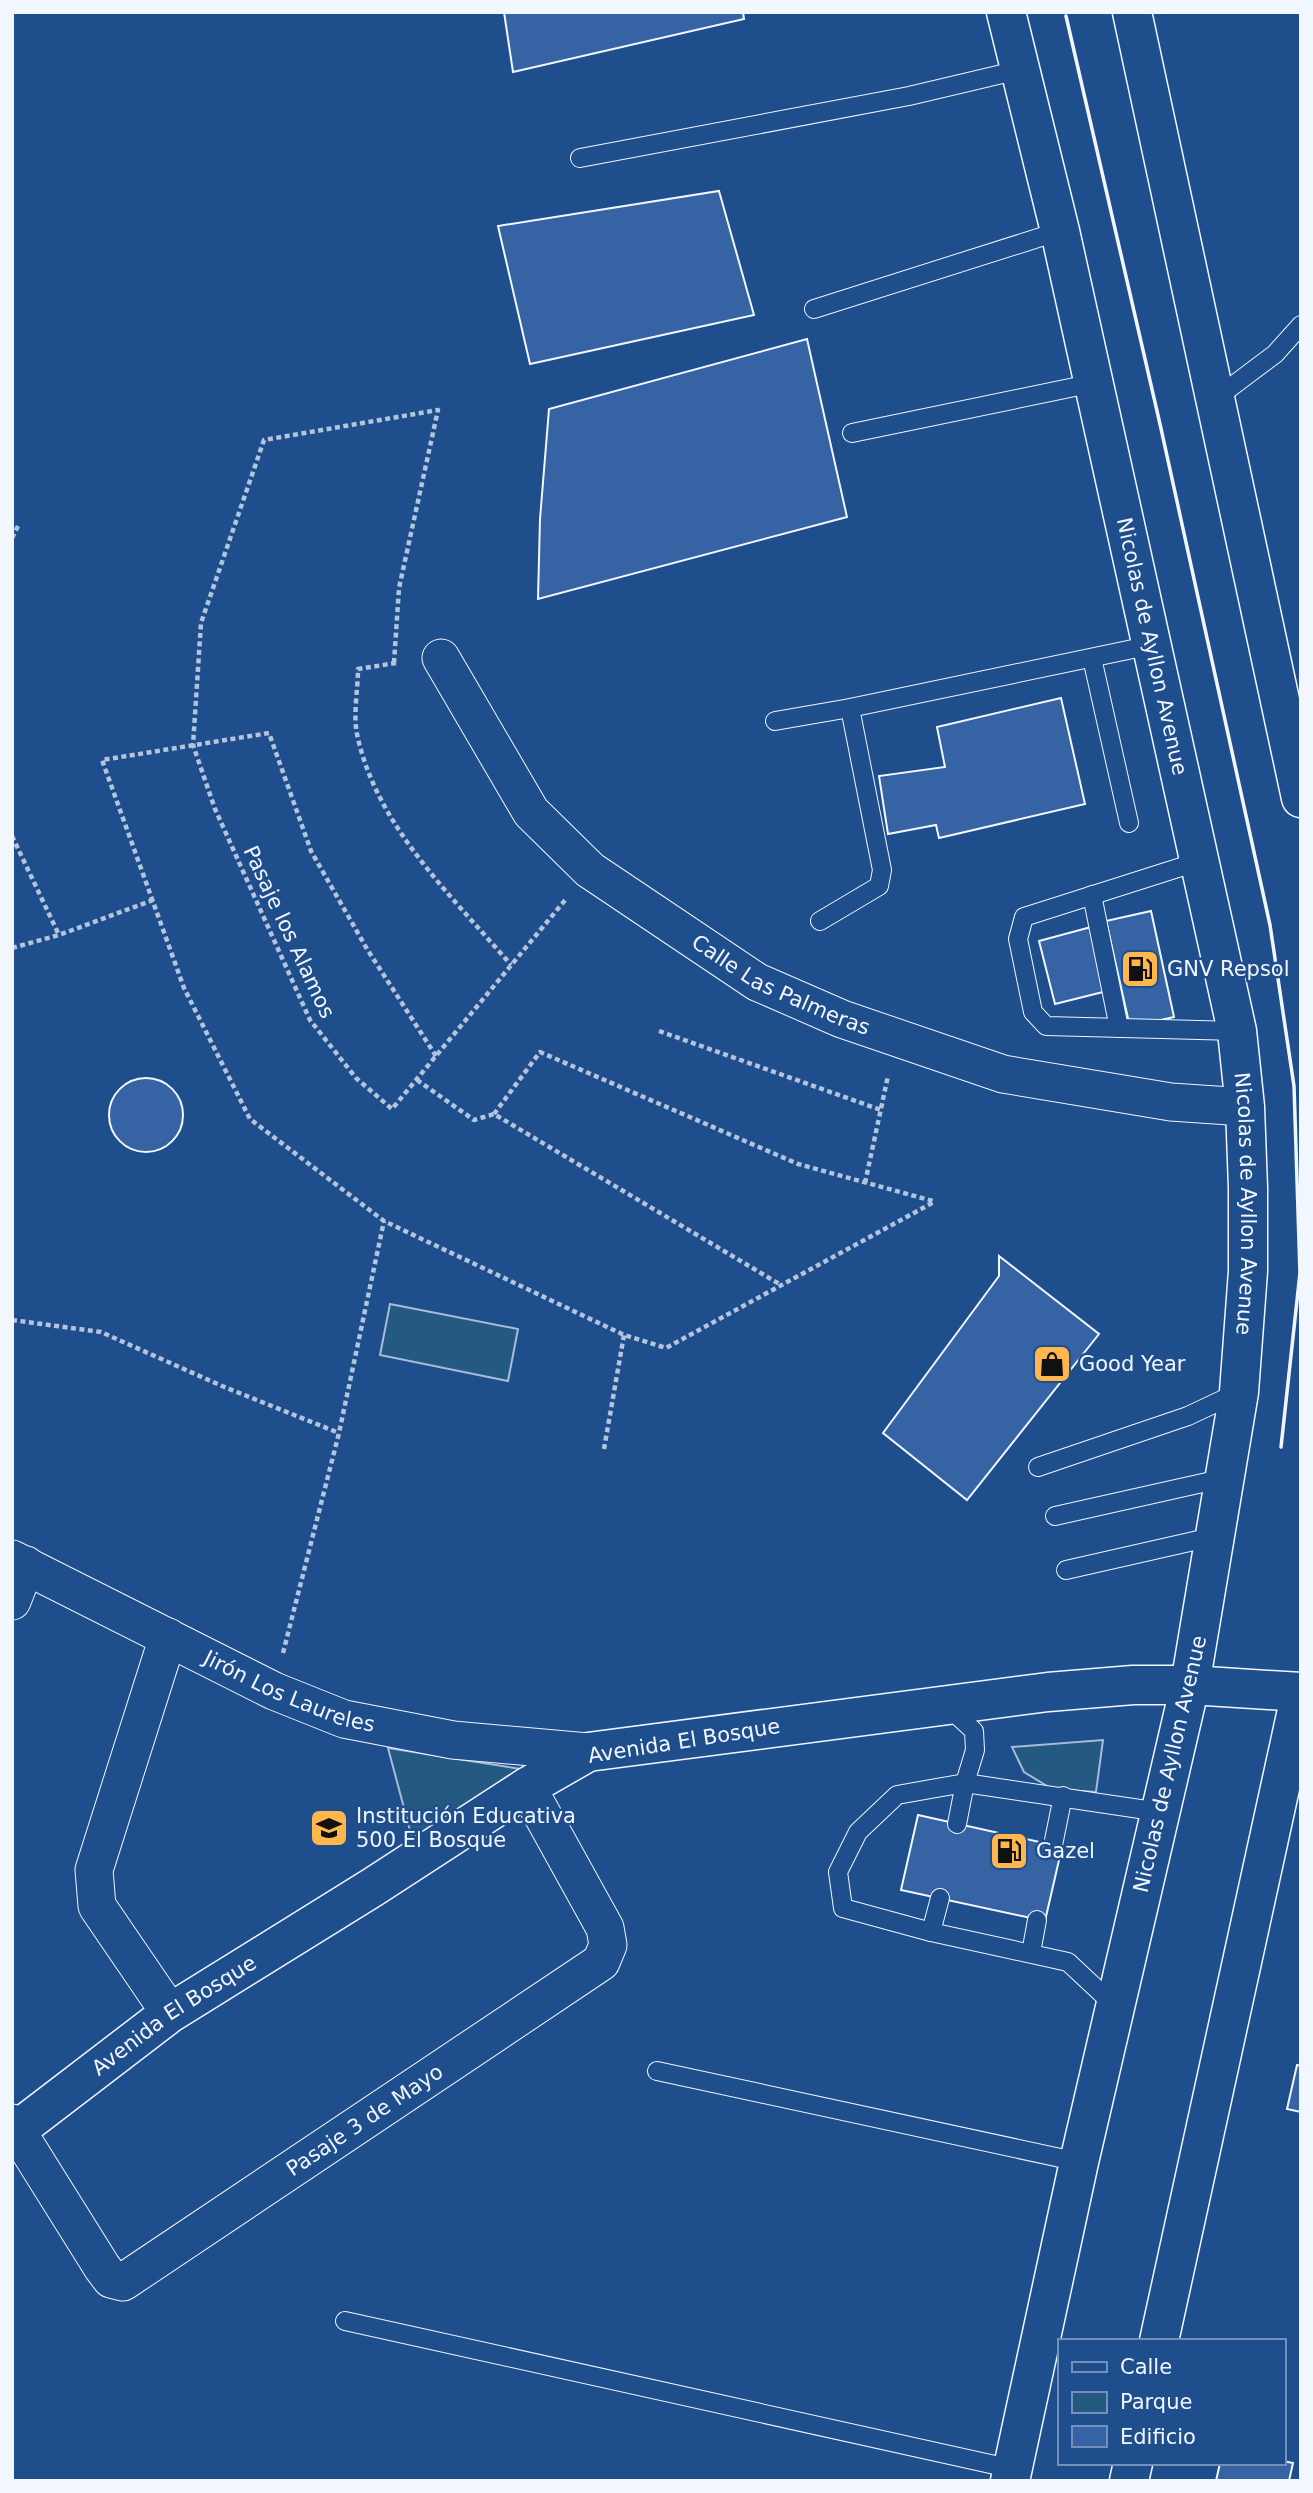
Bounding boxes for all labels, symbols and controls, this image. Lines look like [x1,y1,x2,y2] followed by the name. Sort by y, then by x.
[1112,515,1192,778] street label: Nicolas de Ayllon Avenue
[239,842,339,1022] street label: Pasaje los Alamos
[687,930,873,1040] street label: Calle Las Palmeras
[1119,948,1161,990] fuel station icon: GNV Repsol
[1167,957,1290,981] place label: GNV Repsol
[1229,1071,1260,1336] street label: Nicolas de Ayllon Avenue
[1031,1343,1073,1385] shop icon: Good Year
[1079,1352,1186,1376] place label: Good Year
[1129,1633,1211,1895] street label: Nicolas de Ayllon Avenue
[198,1645,377,1737] street label: Jirón Los Laureles
[586,1714,782,1768] street label: Avenida El Bosque
[356,1804,576,1852] place label: Institución Educativa 500 El Bosque
[308,1807,350,1849] school or university icon: Institución Educativa 500 El Bosque
[988,1830,1030,1872] fuel station icon: Gazel
[1036,1839,1095,1863] place label: Gazel
[87,1951,261,2080] street label: Avenida El Bosque
[282,2059,447,2181] street label: Pasaje 3 de Mayo
[1058,2339,1285,2465] legend
[1120,2355,1172,2379] text: Calle
[1120,2390,1192,2414] text: Parque
[1120,2425,1196,2449] text: Edificio

